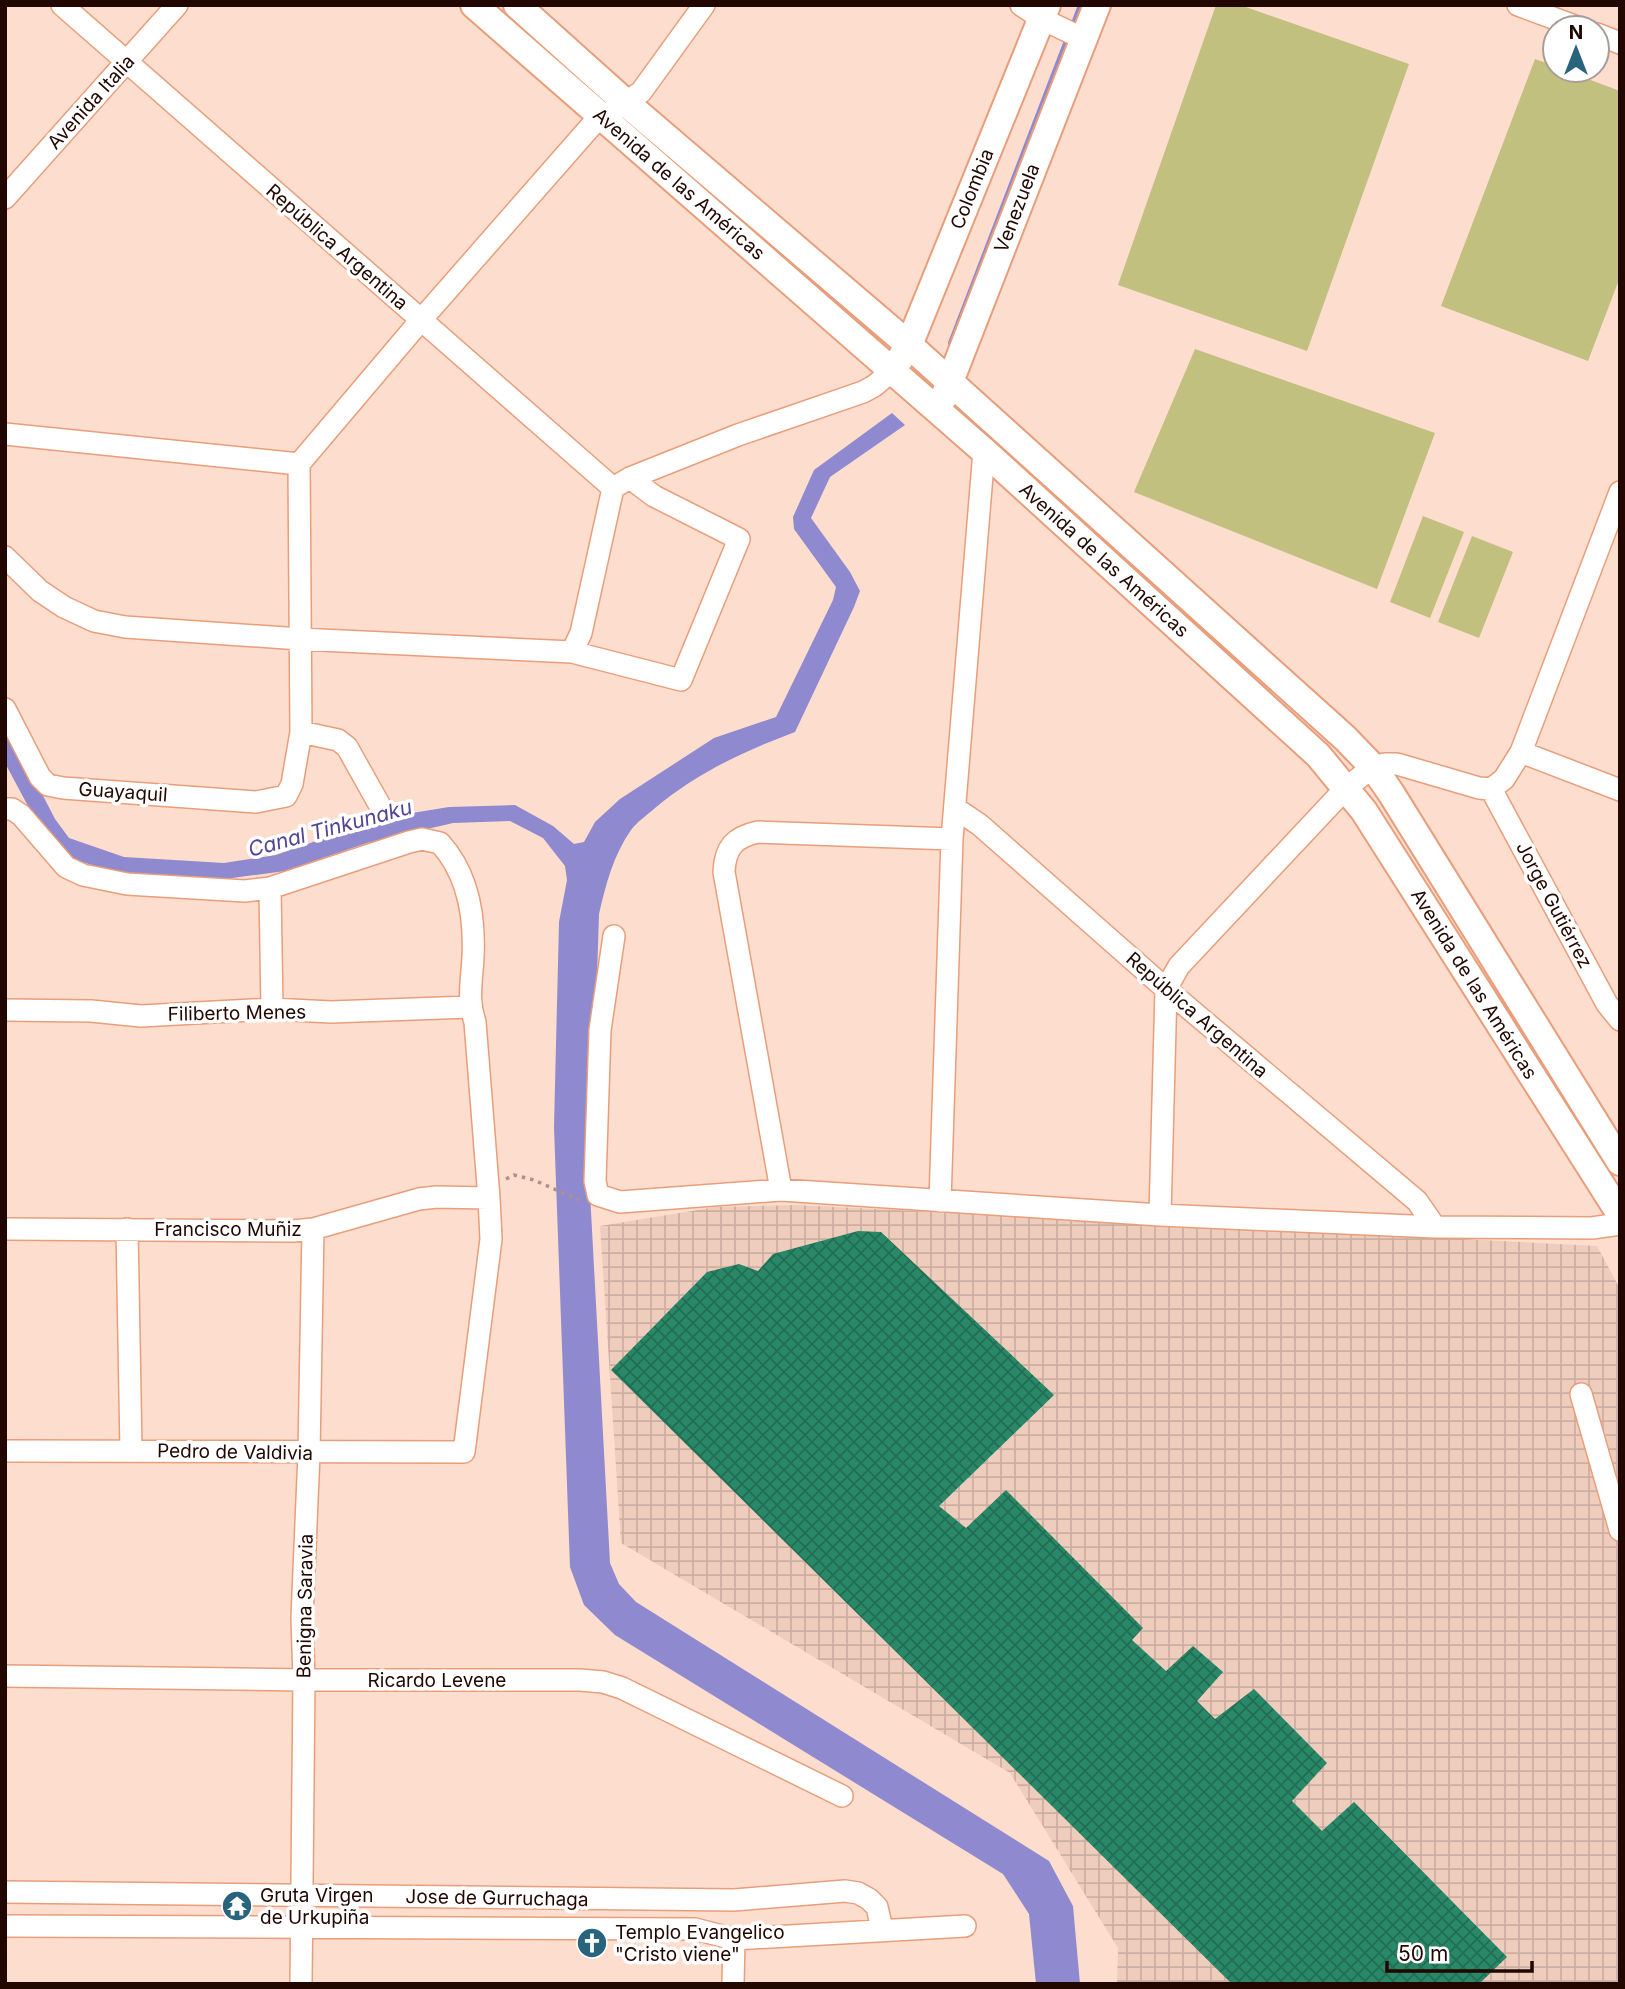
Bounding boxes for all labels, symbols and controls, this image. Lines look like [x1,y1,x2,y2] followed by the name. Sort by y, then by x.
[1541,14,1611,84] north arrow
[1569,21,1583,44] text: N
[43,50,139,154] street label: Avenida Italia
[588,103,770,265] street label: Avenida de las Américas
[945,145,999,233] street label: Colombia
[990,160,1044,256] street label: Venezuela
[261,179,413,315] street label: República Argentina
[1015,478,1193,642] street label: Avenida de las Américas
[78,777,168,807] street label: Guayaquil
[245,794,415,862] water label: Canal Tinkunaku
[1511,838,1597,972] street label: Jorge Gutiérrez
[1406,885,1542,1083] street label: Avenida de las Américas
[1121,947,1273,1083] street label: República Argentina
[168,1000,306,1026] street label: Filiberto Menes
[154,1218,302,1241] street label: Francisco Muñiz
[157,1439,313,1465] street label: Pedro de Valdivia
[292,1534,318,1678] street label: Benigna Saravia
[368,1669,506,1692] street label: Ricardo Levene
[260,1884,373,1929] place label: Gruta Virgen de Urkupiña
[405,1885,589,1911] street label: Jose de Gurruchaga
[220,1889,254,1923] temple icon: Gruta Virgen de Urkupiña
[615,1921,785,1966] place label: Templo Evangelico "Cristo viene"
[575,1926,609,1960] church icon: Templo Evangelico "Cristo viene"
[1387,1930,1532,1974] scale bar
[1398,1941,1448,1966] text: 50 m

